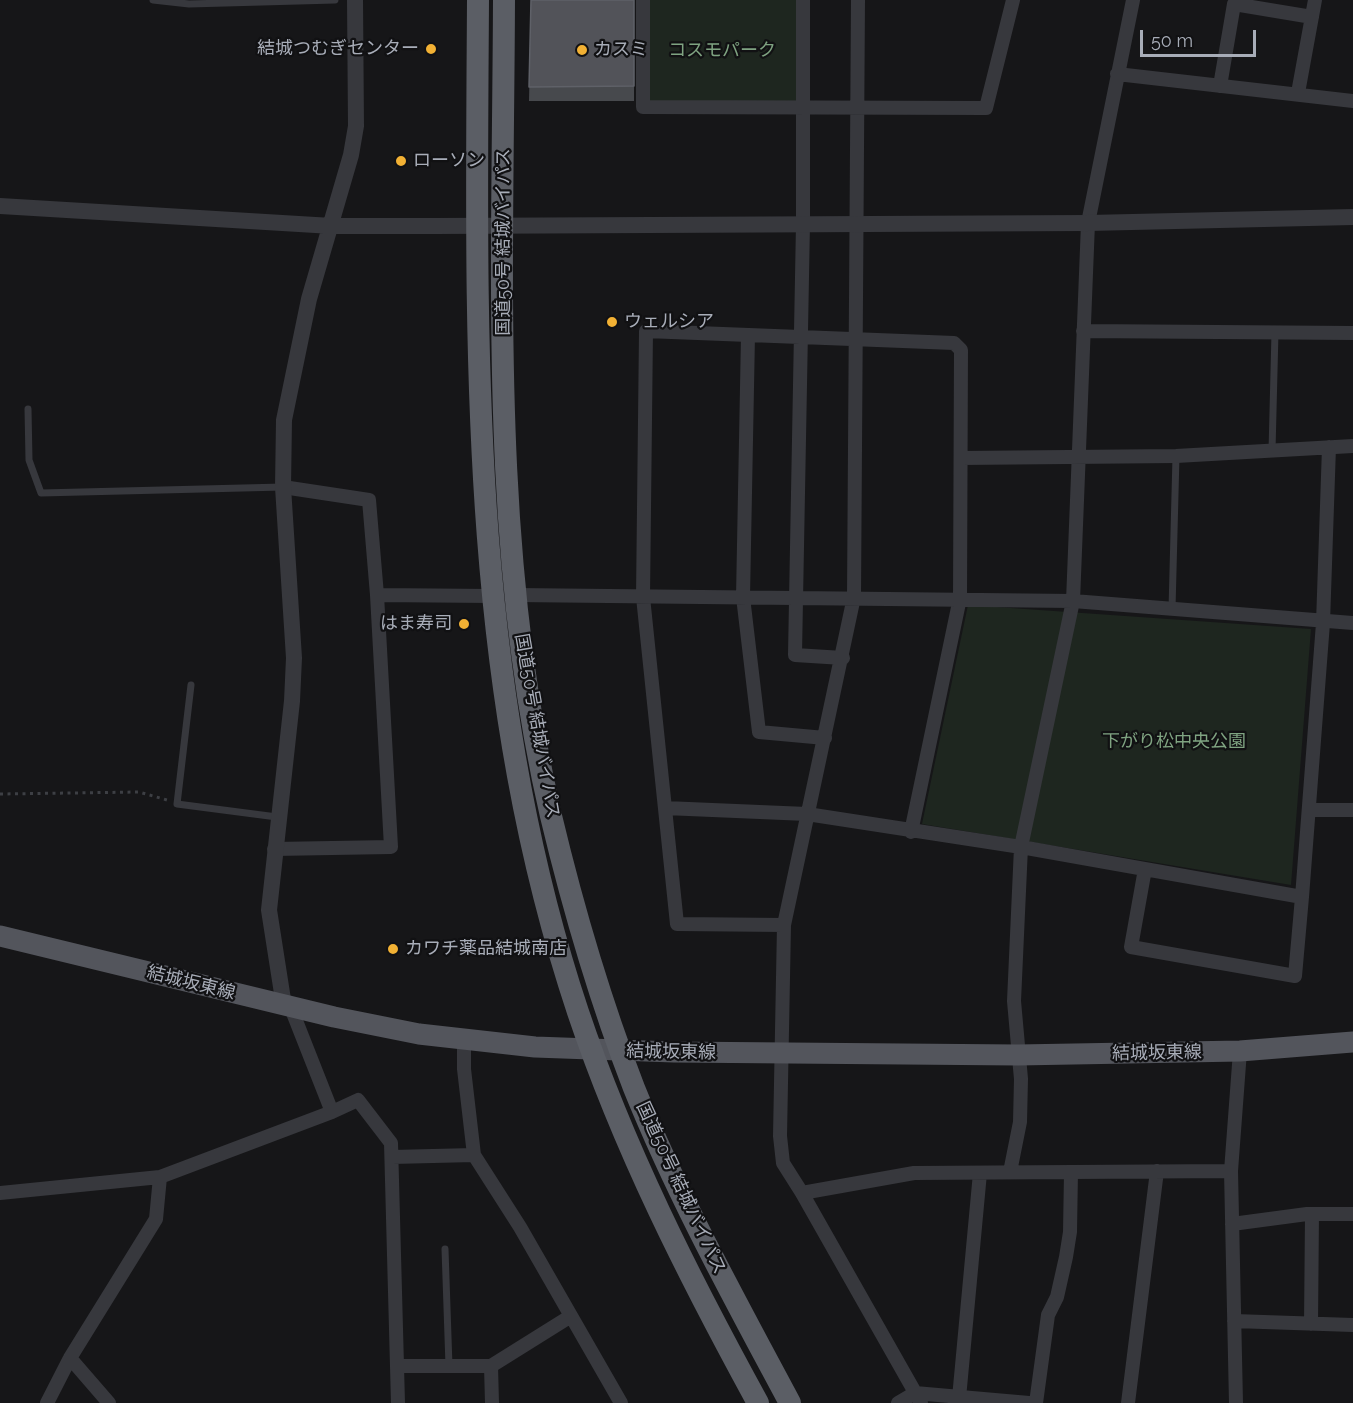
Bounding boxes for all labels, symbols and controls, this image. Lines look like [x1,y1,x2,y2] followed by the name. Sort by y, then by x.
[1143,18,1258,56] scale bar
[1151,30,1193,51] text: 50 m
[257,38,419,60] place label: 結城つむぎセンター
[594,39,648,61] place label: カスミ
[668,40,776,62] park label: コスモパーク
[424,42,438,56] marker: 結城つむぎセンター
[575,43,589,57] marker: カスミ
[493,148,515,336] street label: 国道50号 結城バイパス
[413,150,485,172] place label: ローソン
[394,154,408,168] marker: ローソン
[624,311,714,333] place label: ウェルシア
[605,315,619,329] marker: ウェルシア
[380,613,452,635] place label: はま寿司
[457,617,471,631] marker: はま寿司
[510,632,564,820] street label: 国道50号 結城バイパス
[1102,731,1246,753] park label: 下がり松中央公園
[405,938,567,960] place label: カワチ薬品結城南店
[386,942,400,956] marker: カワチ薬品結城南店
[145,962,237,1004] street label: 結城坂東線
[626,1040,716,1064] street label: 結城坂東線
[1112,1041,1202,1065] street label: 結城坂東線
[632,1099,730,1277] street label: 国道50号 結城バイパス

